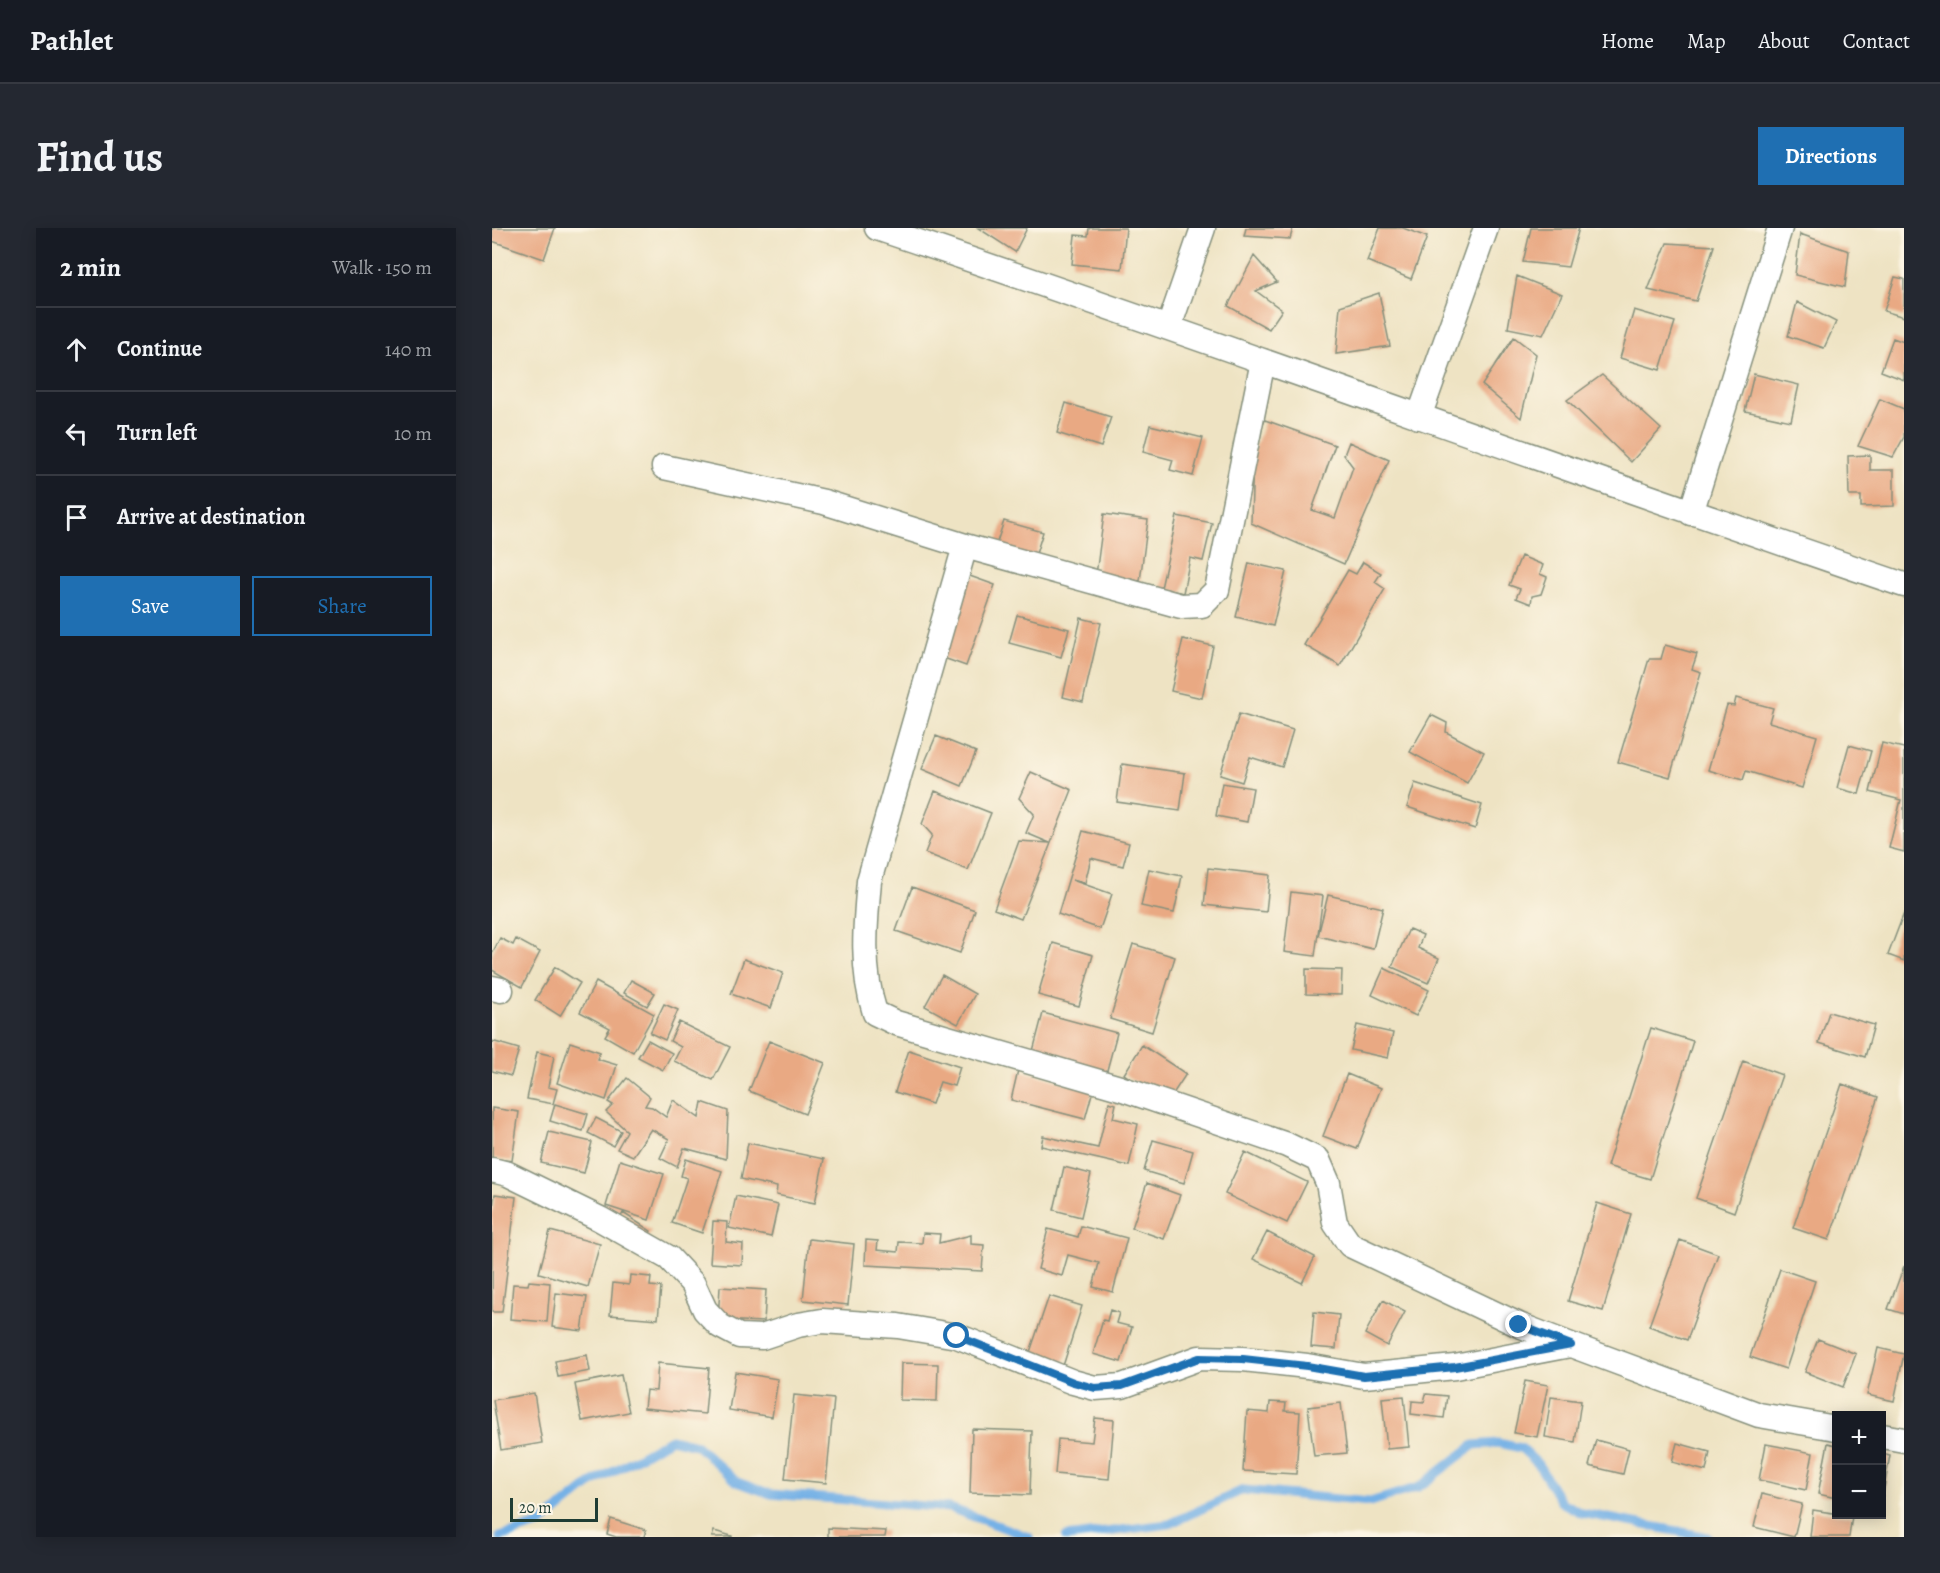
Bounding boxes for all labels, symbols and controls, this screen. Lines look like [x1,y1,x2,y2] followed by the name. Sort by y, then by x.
[30,22,113,60] text: Pathlet
[1601,27,1654,55] text: Home
[1687,27,1725,55] text: Map
[1758,27,1810,55] text: About
[1843,27,1910,55] text: Contact
[1758,127,1904,185] button: Directions
[36,128,163,185] text: Find us
[60,250,121,285] text: 2 min
[332,254,432,281] text: Walk · 150 m
[60,333,93,366] icon: ahead
[117,334,202,364] text: Continue
[385,336,432,363] text: 140 m
[60,417,93,450] icon: left
[117,418,197,448] text: Turn left
[394,420,432,447] text: 10 m
[60,501,93,534] icon: arrive
[117,502,306,532] text: Arrive at destination
[60,576,240,636] button: Save
[252,576,432,636] button: Share
[1505,1311,1531,1337] route end
[943,1322,969,1348] route start
[1832,1411,1886,1519] map controls
[1832,1411,1886,1465] button: +
[1832,1465,1886,1519] button: −
[510,1495,598,1522] scale bar
[519,1497,552,1519] text: 20 m

